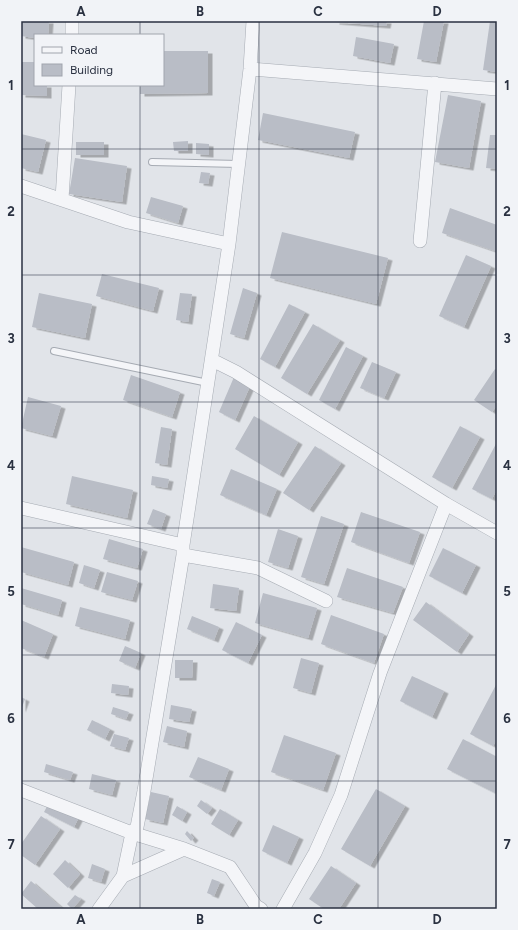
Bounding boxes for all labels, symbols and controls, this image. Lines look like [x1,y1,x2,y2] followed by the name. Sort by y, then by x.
[76,4,86,19] text: A
[196,4,204,19] text: B
[313,4,323,19] text: C
[432,4,442,19] text: D
[34,34,164,86] legend
[70,43,98,57] text: Road
[70,63,113,77] text: Building
[8,78,14,93] text: 1
[504,78,510,93] text: 1
[7,204,15,219] text: 2
[503,204,511,219] text: 2
[7,331,15,346] text: 3
[503,331,511,346] text: 3
[7,458,15,473] text: 4
[503,458,511,473] text: 4
[7,584,15,599] text: 5
[503,584,511,599] text: 5
[7,711,15,726] text: 6
[503,711,511,726] text: 6
[7,837,15,852] text: 7
[503,837,511,852] text: 7
[76,912,86,927] text: A
[196,912,204,927] text: B
[313,912,323,927] text: C
[432,912,442,927] text: D

